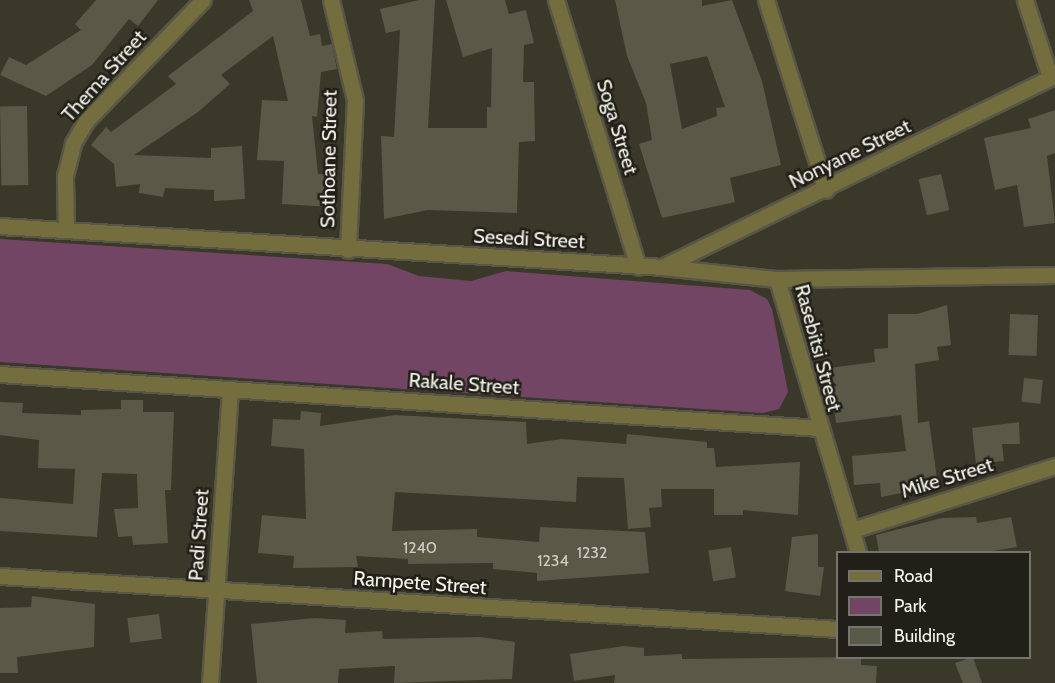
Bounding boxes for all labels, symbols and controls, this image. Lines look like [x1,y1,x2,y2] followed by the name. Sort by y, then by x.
[57,25,151,127] street label: Thema Street
[591,77,643,177] street label: Soga Street
[316,90,342,228] street label: Sothoane Street
[785,114,915,194] street label: Nonyane Street
[473,224,585,254] street label: Sesedi Street
[790,282,846,414] street label: Rasebitsi Street
[408,368,520,400] street label: Rakale Street
[898,453,996,503] street label: Mike Street
[184,488,214,582] street label: Padi Street
[403,538,437,558] house number: 1240
[577,543,607,563] house number: 1232
[537,551,569,571] house number: 1234
[836,551,1031,659] legend
[894,565,933,587] text: Road
[353,566,487,600] street label: Rampete Street
[894,595,926,617] text: Park
[894,625,955,647] text: Building

